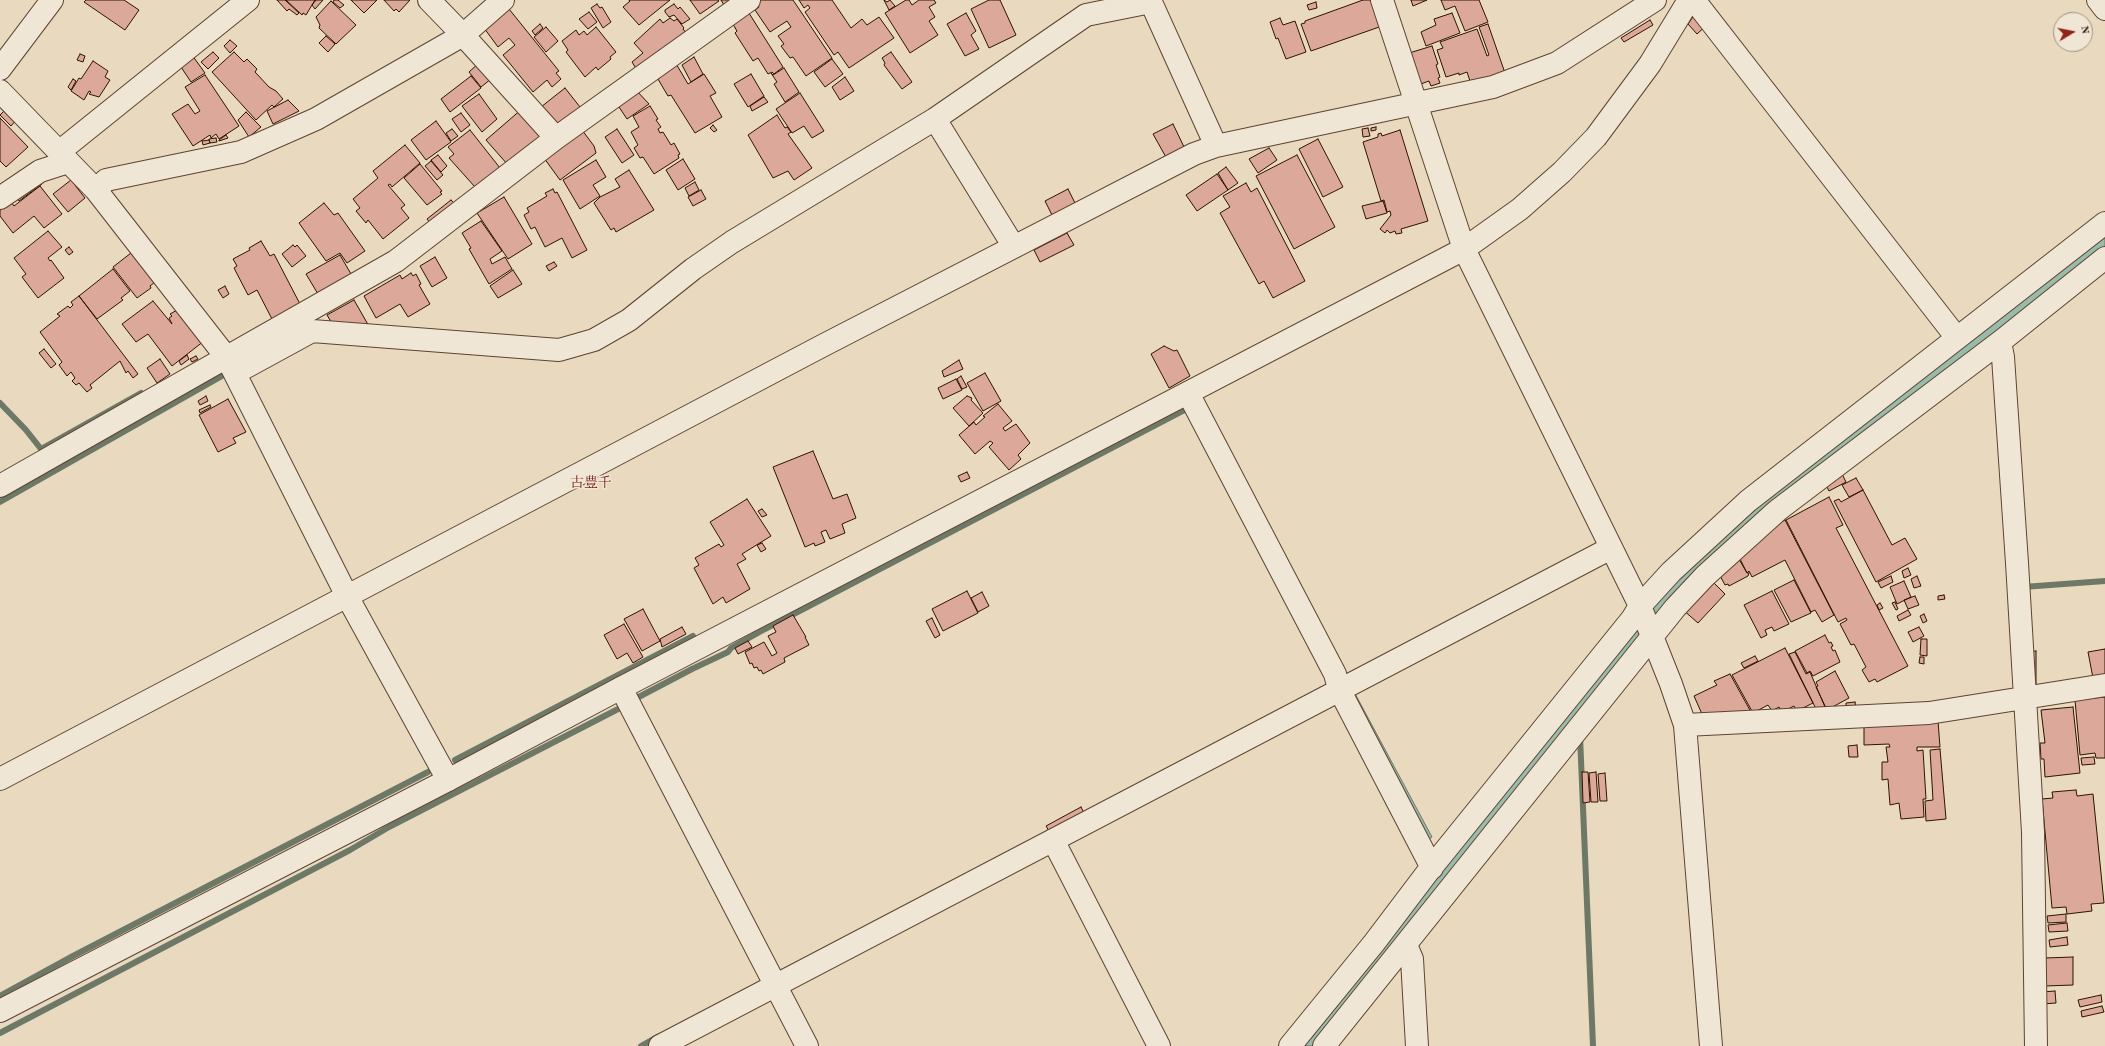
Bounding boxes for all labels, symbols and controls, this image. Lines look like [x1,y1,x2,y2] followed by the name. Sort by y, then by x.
[2053,12,2093,52] north arrow
[2078,25,2090,35] text: N
[570,475,612,491] district label: 古豊千

